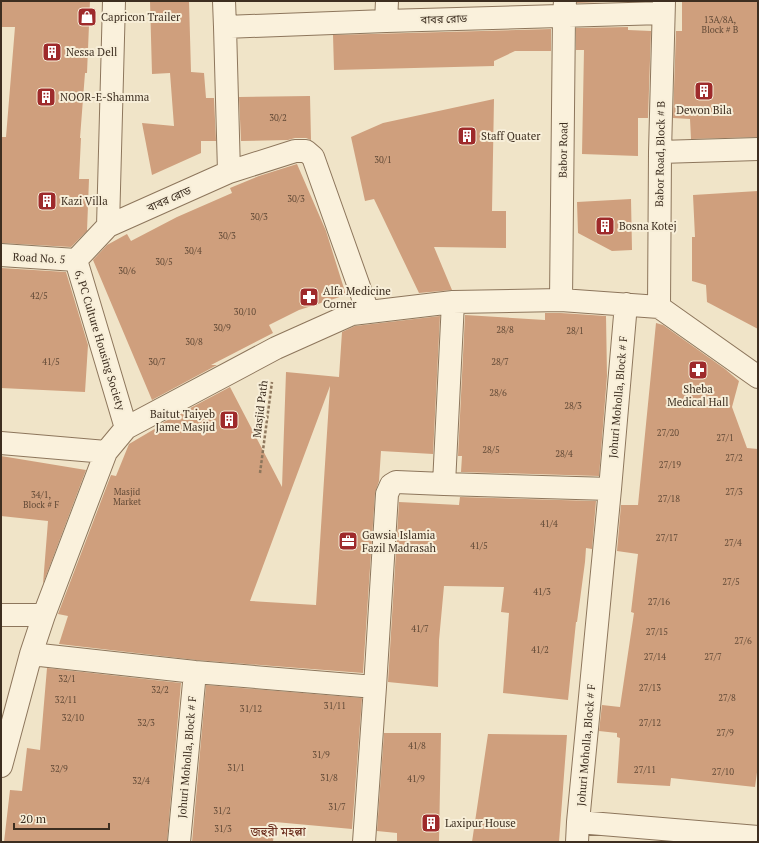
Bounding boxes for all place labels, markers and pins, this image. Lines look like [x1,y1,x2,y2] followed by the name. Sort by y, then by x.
[76,6,98,28] shop icon: Capricon Trailer
[101,10,181,24] place label: Capricon Trailer
[41,41,63,63] building icon: Nessa Dell
[66,45,117,59] place label: Nessa Dell
[693,80,715,102] building icon: Dewon Bila
[35,86,57,108] building icon: NOOR-E-Shamma
[60,90,150,104] place label: NOOR-E-Shamma
[676,103,732,117] place label: Dewon Bila
[456,125,478,147] building icon: Staff Quater
[481,129,541,143] place label: Staff Quater
[36,190,58,212] building icon: Kazi Villa
[61,194,108,208] place label: Kazi Villa
[594,215,616,237] building icon: Bosna Kotej
[619,219,677,233] place label: Bosna Kotej
[323,284,391,311] place label: Alfa Medicine Corner
[298,286,320,308] pharmacy icon: Alfa Medicine Corner
[687,359,709,381] pharmacy icon: Sheba Medical Hall
[667,382,729,409] place label: Sheba Medical Hall
[150,407,215,434] place label: Baitut Taiyeb Jame Masjid
[218,409,240,431] building icon: Baitut Taiyeb Jame Masjid
[362,528,436,555] place label: Gawsia Islamia Fazil Madrasah
[337,530,359,552] office icon: Gawsia Islamia Fazil Madrasah
[420,812,442,834] building icon: Laxipur House
[445,816,516,830] place label: Laxipur House

